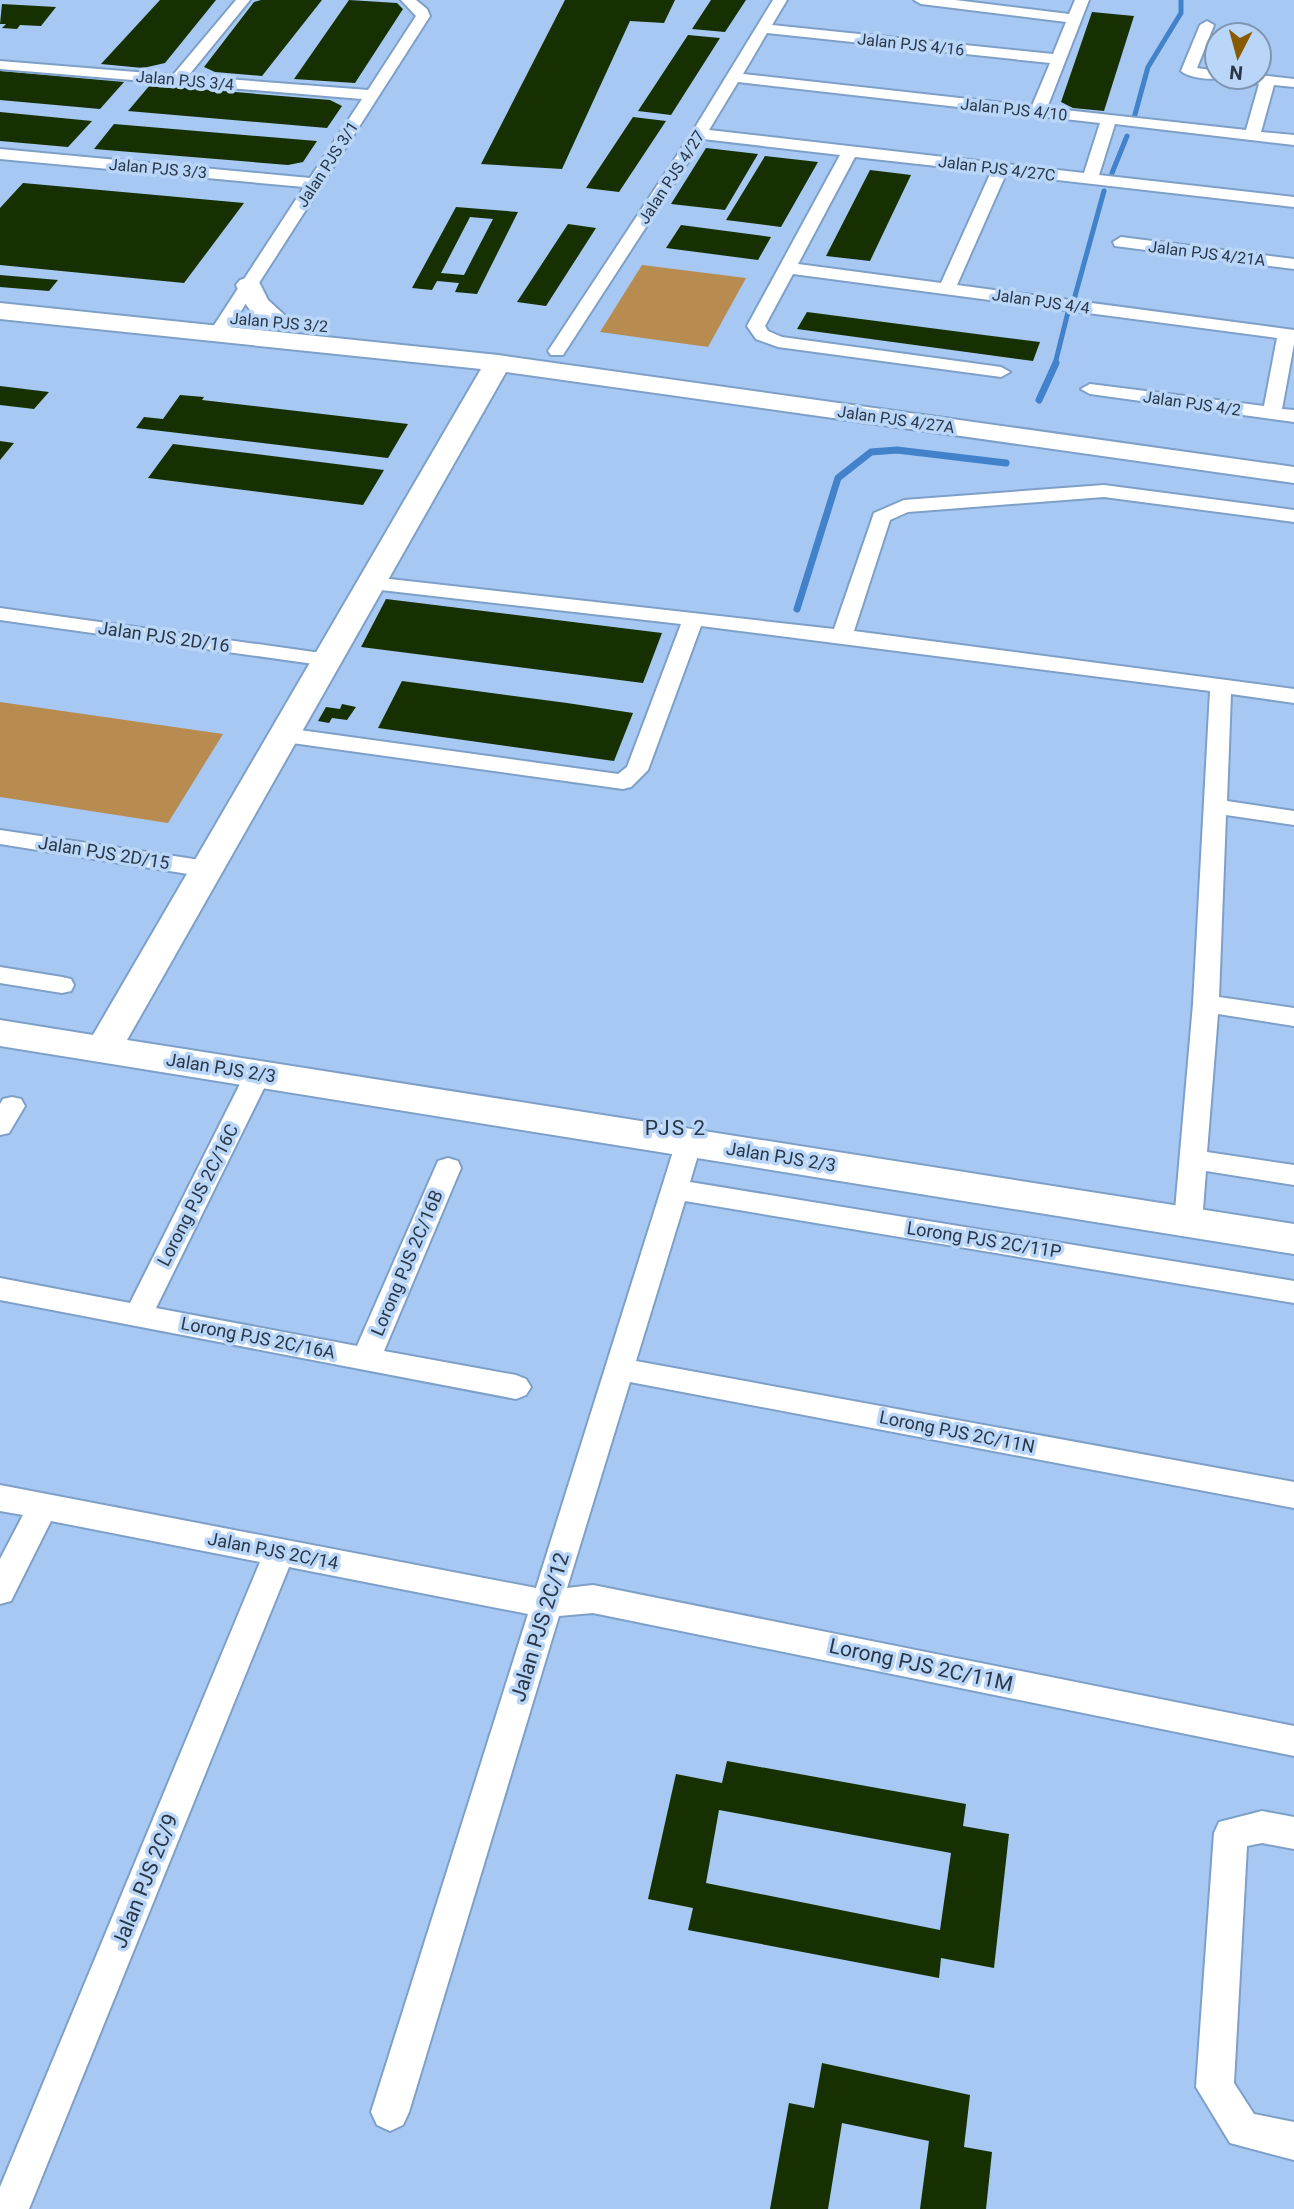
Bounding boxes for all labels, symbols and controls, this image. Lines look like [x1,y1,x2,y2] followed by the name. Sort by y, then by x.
[1203,21,1273,91] north arrow
[857,29,965,60] street label: Jalan PJS 4/16
[1228,60,1244,85] text: N
[135,67,235,94] street label: Jalan PJS 3/4
[960,94,1068,125] street label: Jalan PJS 4/10
[293,118,362,211] street label: Jalan PJS 3/1
[634,127,709,227] street label: Jalan PJS 4/27
[937,152,1057,185] street label: Jalan PJS 4/27C
[108,155,208,182] street label: Jalan PJS 3/3
[1147,237,1267,270] street label: Jalan PJS 4/21A
[991,285,1091,318] street label: Jalan PJS 4/4
[229,309,329,336] street label: Jalan PJS 3/2
[1142,387,1242,420] street label: Jalan PJS 4/2
[836,402,956,437] street label: Jalan PJS 4/27A
[97,617,231,656] street label: Jalan PJS 2D/16
[37,832,171,873] street label: Jalan PJS 2D/15
[165,1048,277,1087] street label: Jalan PJS 2/3
[645,1116,707,1140] district label: PJS 2
[153,1120,242,1269] street label: Lorong PJS 2C/16C
[725,1137,837,1176] street label: Jalan PJS 2/3
[366,1187,447,1339] street label: Lorong PJS 2C/16B
[905,1217,1063,1262] street label: Lorong PJS 2C/11P
[179,1312,337,1363] street label: Lorong PJS 2C/16A
[878,1406,1036,1457] street label: Lorong PJS 2C/11N
[206,1528,340,1573] street label: Jalan PJS 2C/14
[506,1549,574,1704] street label: Jalan PJS 2C/12
[827,1634,1015,1696] street label: Lorong PJS 2C/11M
[107,1810,183,1952] street label: Jalan PJS 2C/9

